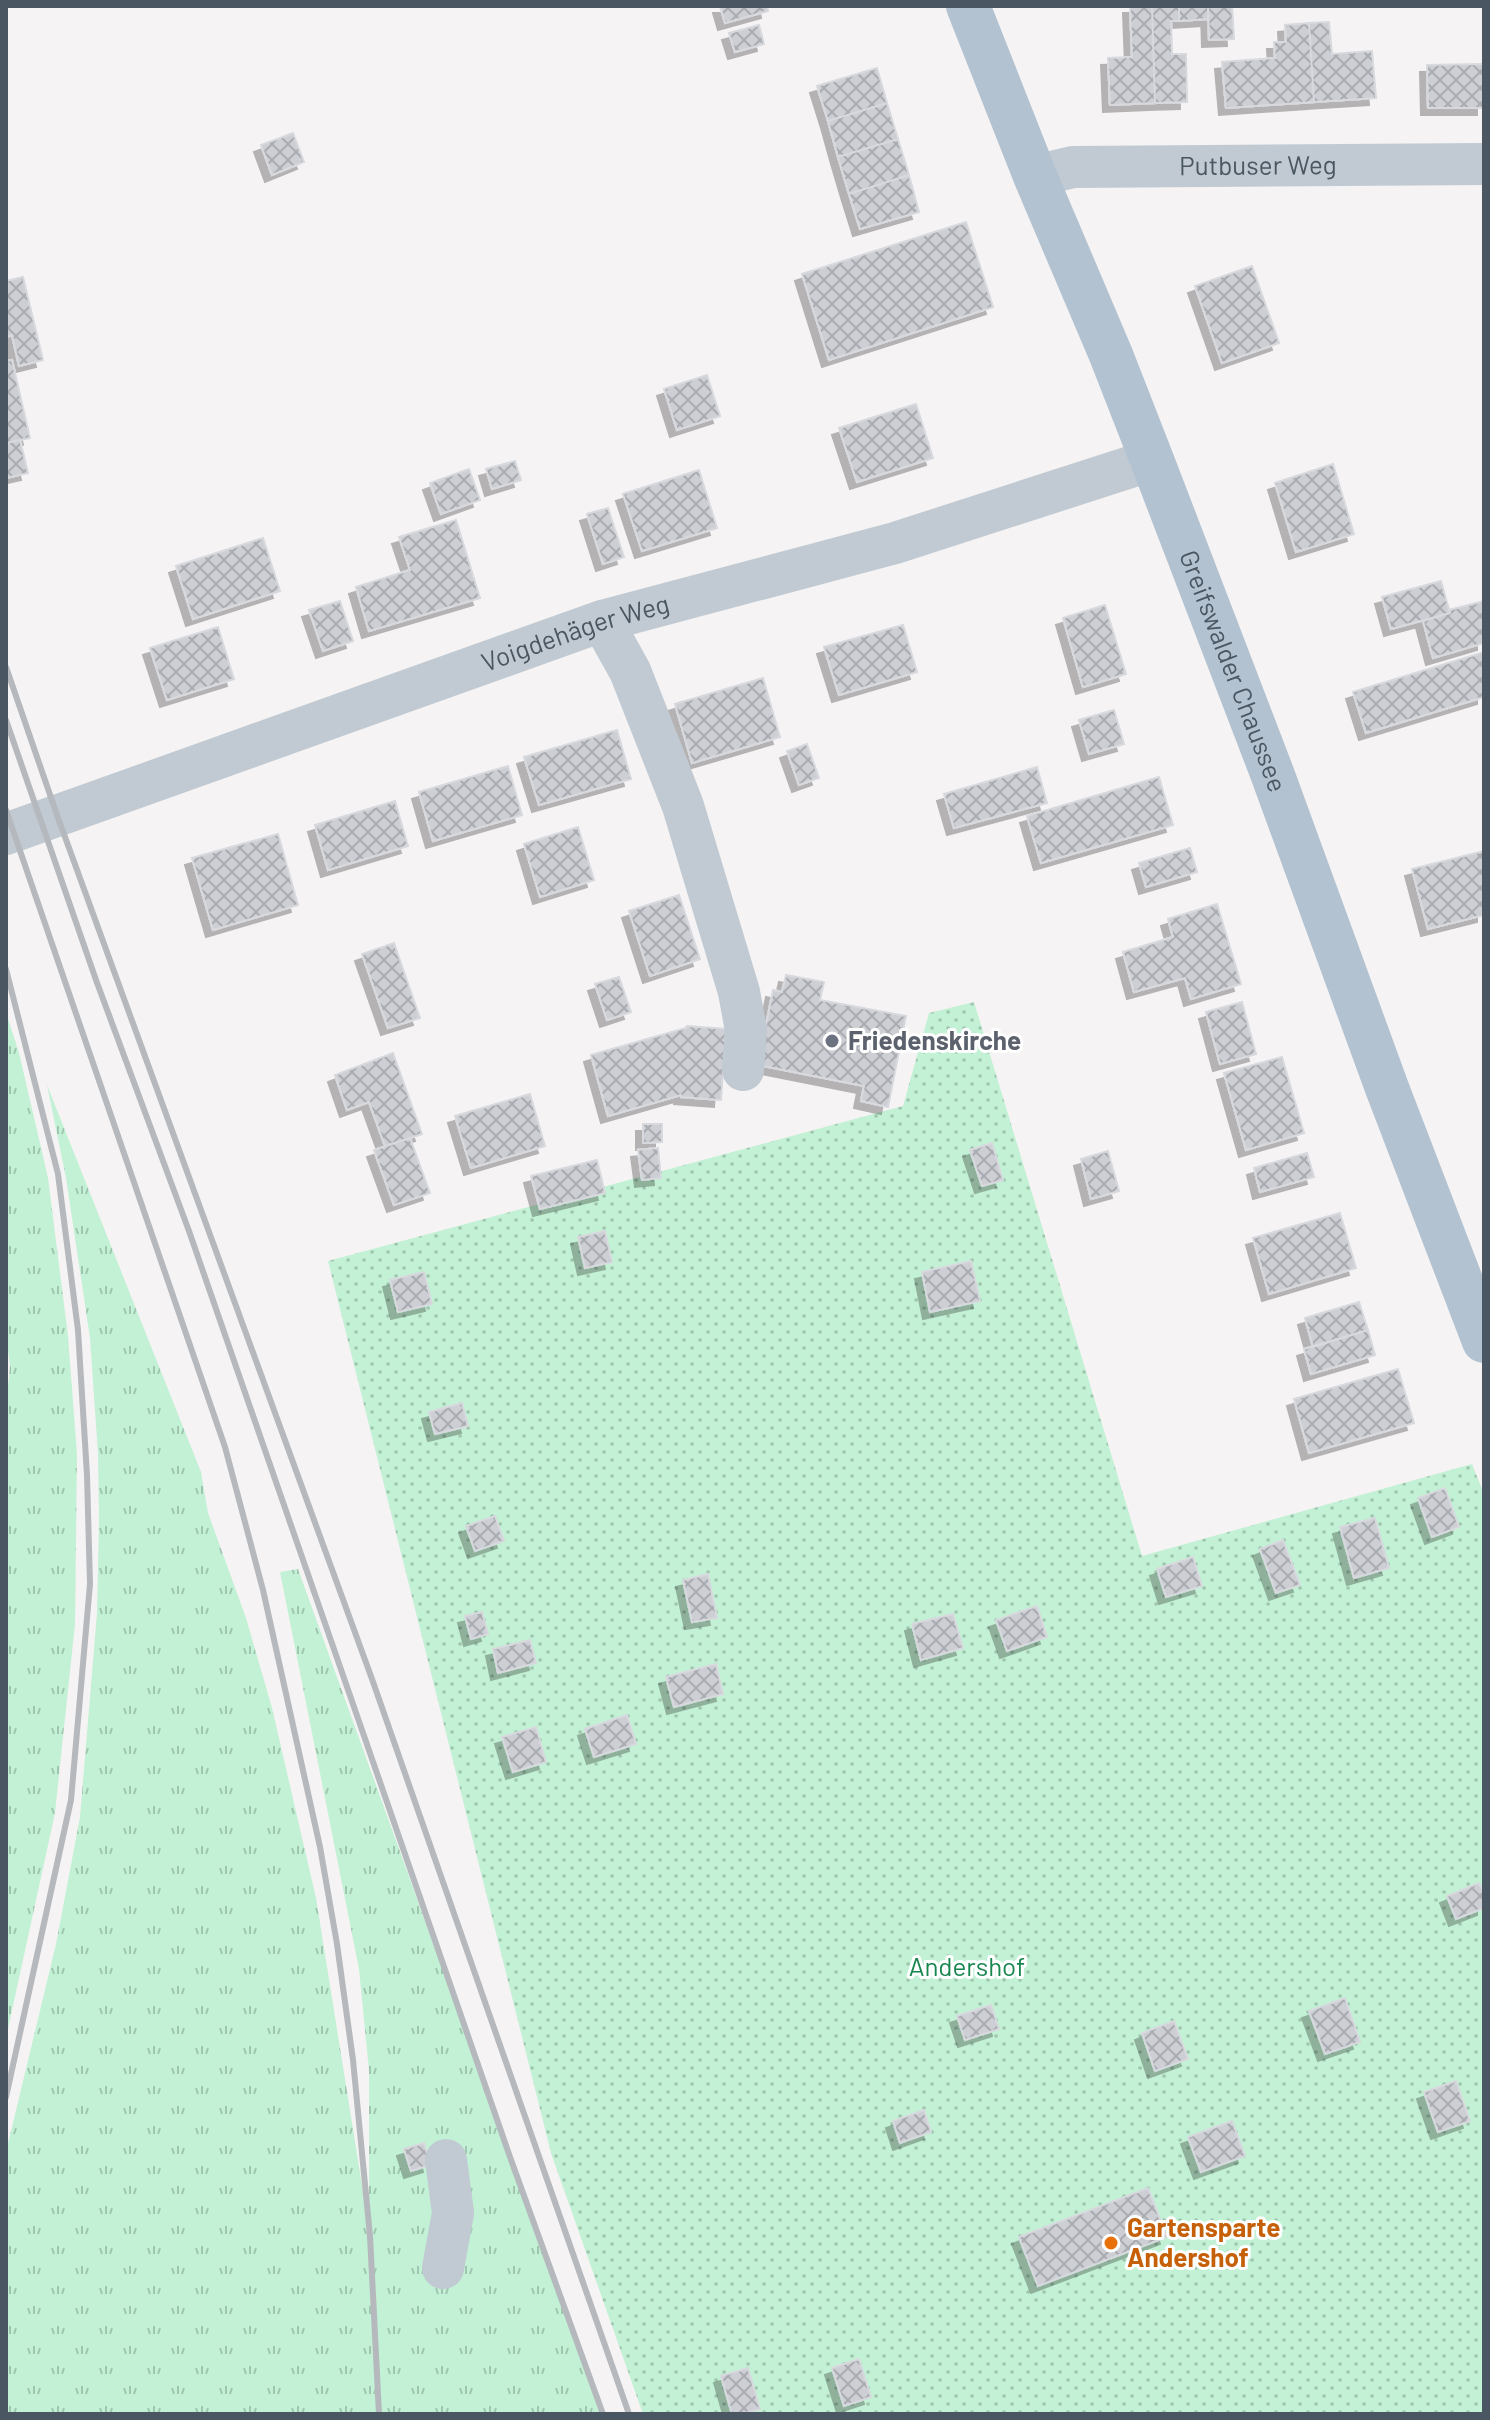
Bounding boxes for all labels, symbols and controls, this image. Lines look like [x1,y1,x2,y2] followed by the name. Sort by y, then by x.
[1179,148,1337,180] street label: Putbuser Weg
[1174,545,1294,796] street label: Greifswalder Chaussee
[477,587,672,677] street label: Voigdehäger Weg
[848,1024,1021,1055] place label: Friedenskirche
[823,1032,841,1050] marker: Friedenskirche
[909,1950,1025,1981] park label: Andershof
[1127,2211,1280,2272] place label: Gartensparte Andershof
[1102,2234,1120,2252] marker: Gartensparte Andershof

